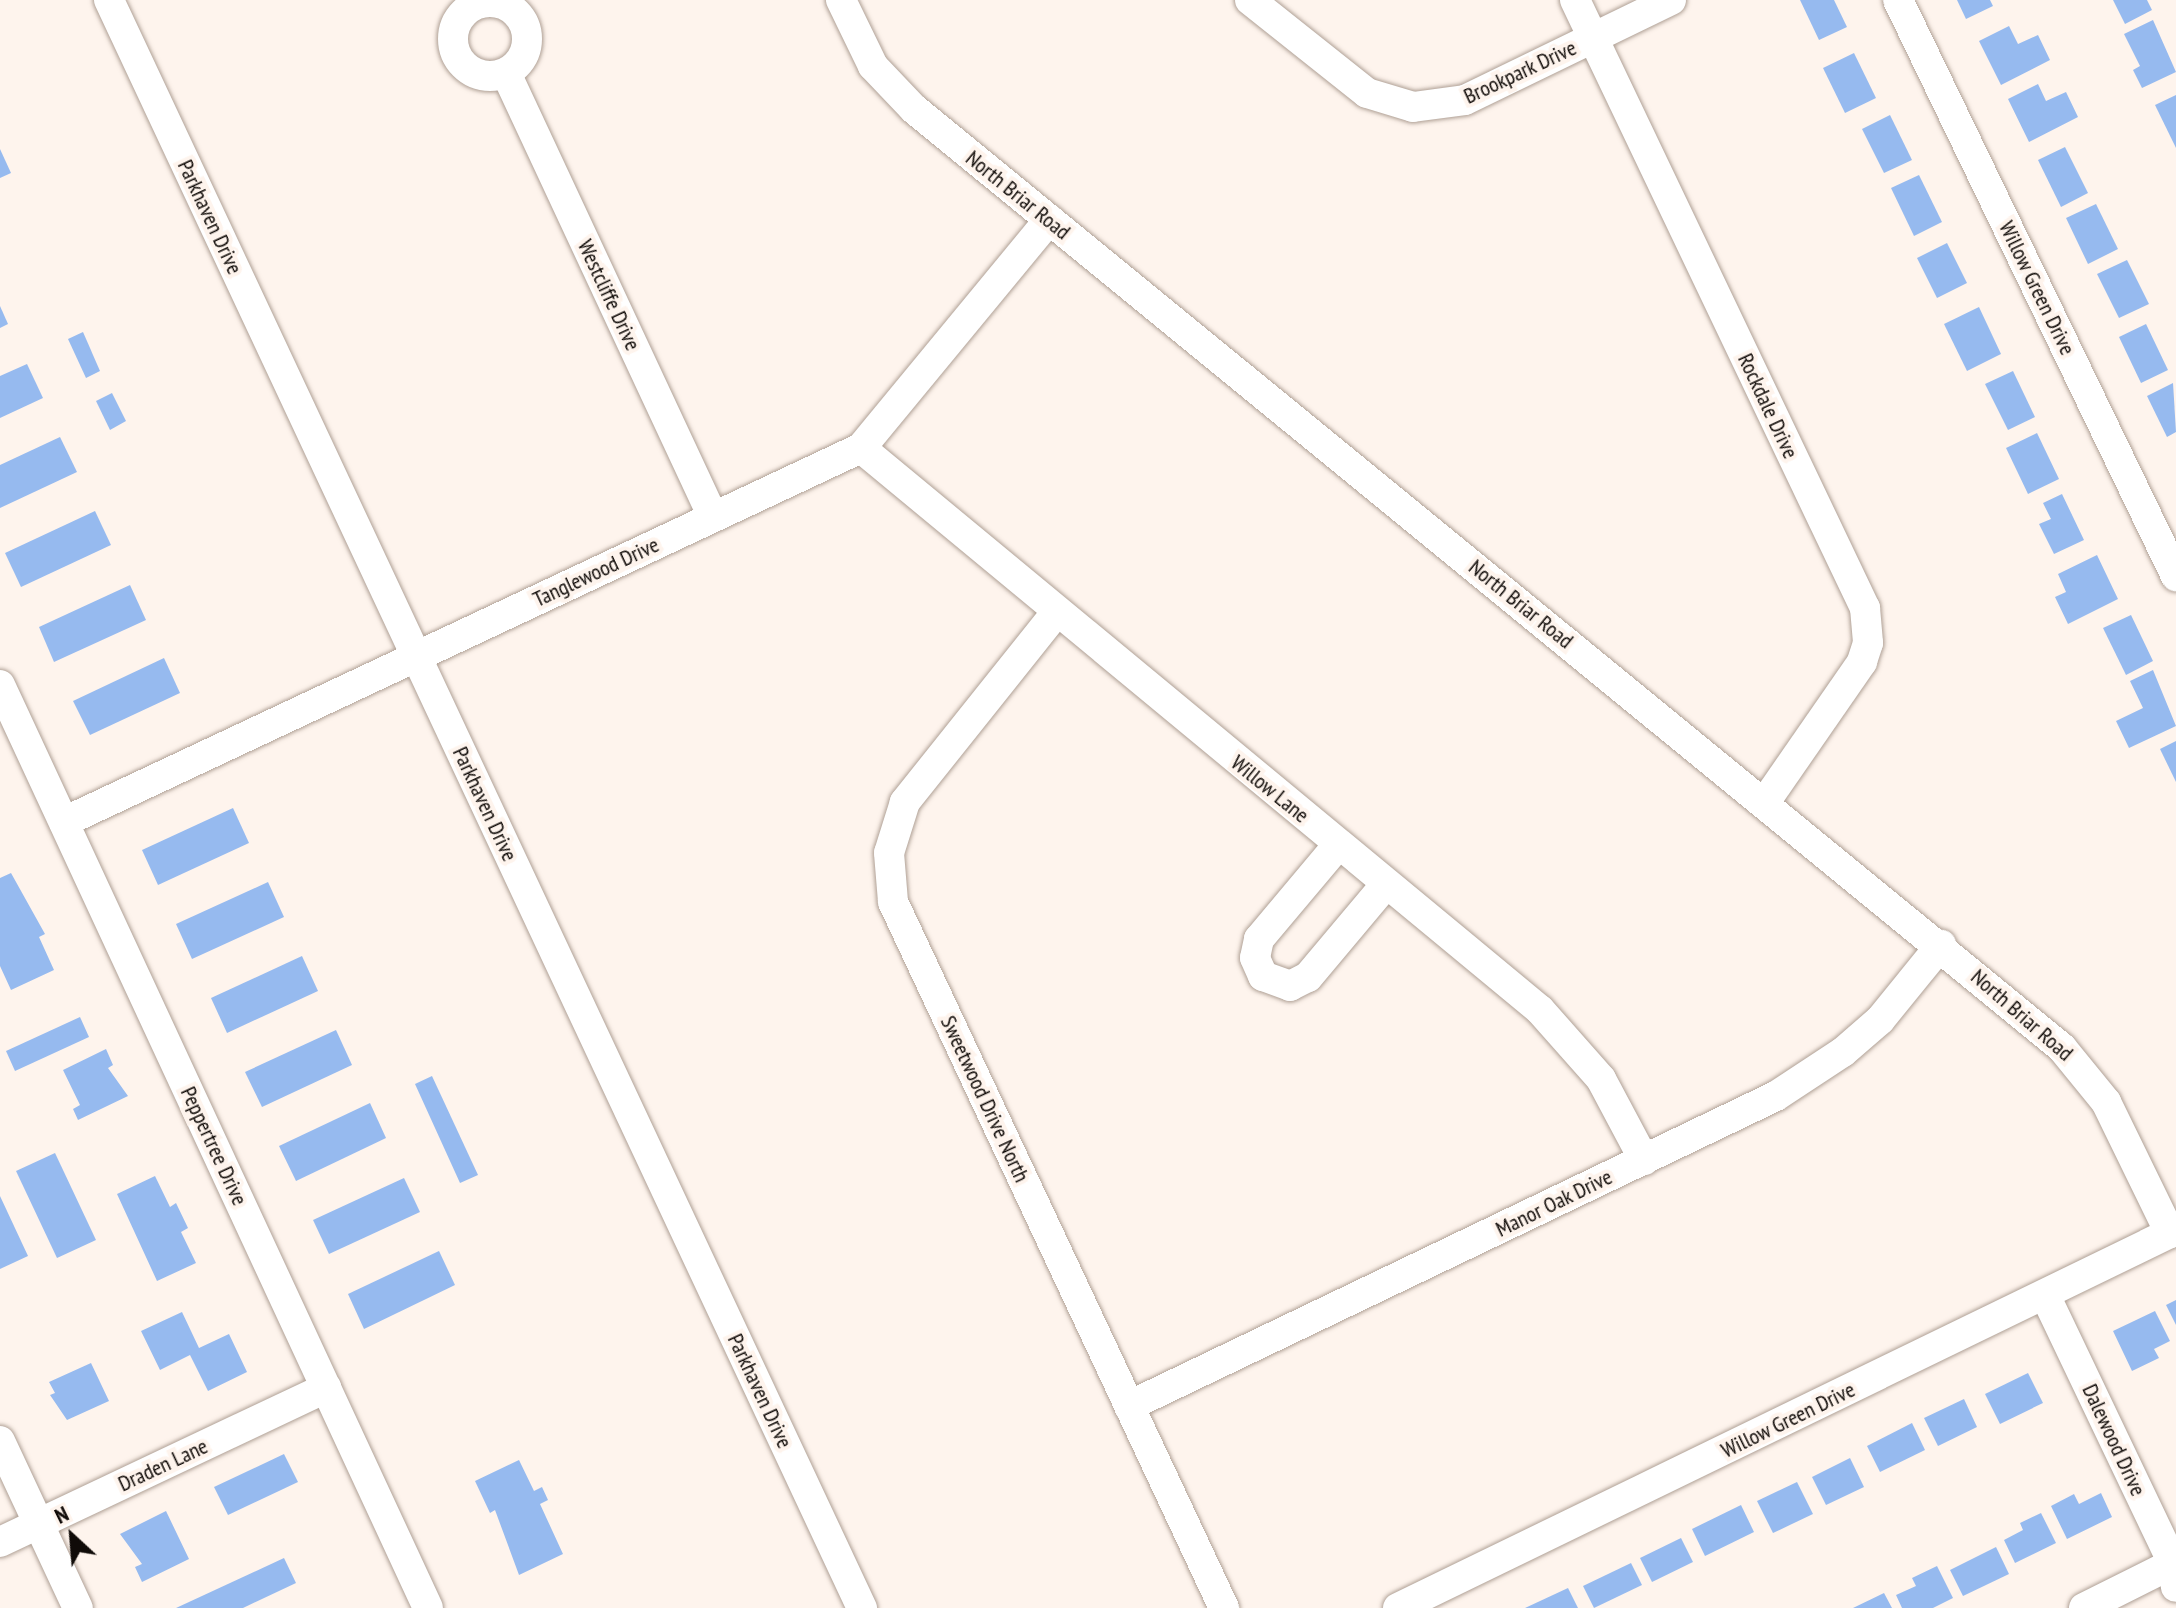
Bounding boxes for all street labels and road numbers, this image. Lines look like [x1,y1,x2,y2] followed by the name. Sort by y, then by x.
[1459,34,1581,110] street label: Brookpark Drive
[961,145,1075,245] street label: North Briar Road
[172,156,248,278] street label: Parkhaven Drive
[1993,217,2081,359] street label: Willow Green Drive
[572,236,646,354] street label: Westcliffe Drive
[1732,349,1804,463] street label: Rockdale Drive
[529,531,663,613] street label: Tanglewood Drive
[1464,554,1578,654] street label: North Briar Road
[447,743,523,865] street label: Parkhaven Drive
[1226,749,1314,829] street label: Willow Lane
[1966,964,2078,1066] street label: North Briar Road
[935,1012,1035,1186] street label: Sweetwood Drive North
[175,1082,253,1210] street label: Peppertree Drive
[1491,1163,1617,1243] street label: Manor Oak Drive
[722,1330,798,1452] street label: Parkhaven Drive
[1717,1376,1859,1464] street label: Willow Green Drive
[2077,1380,2151,1500] street label: Dalewood Drive
[114,1433,212,1497] street label: Draden Lane

